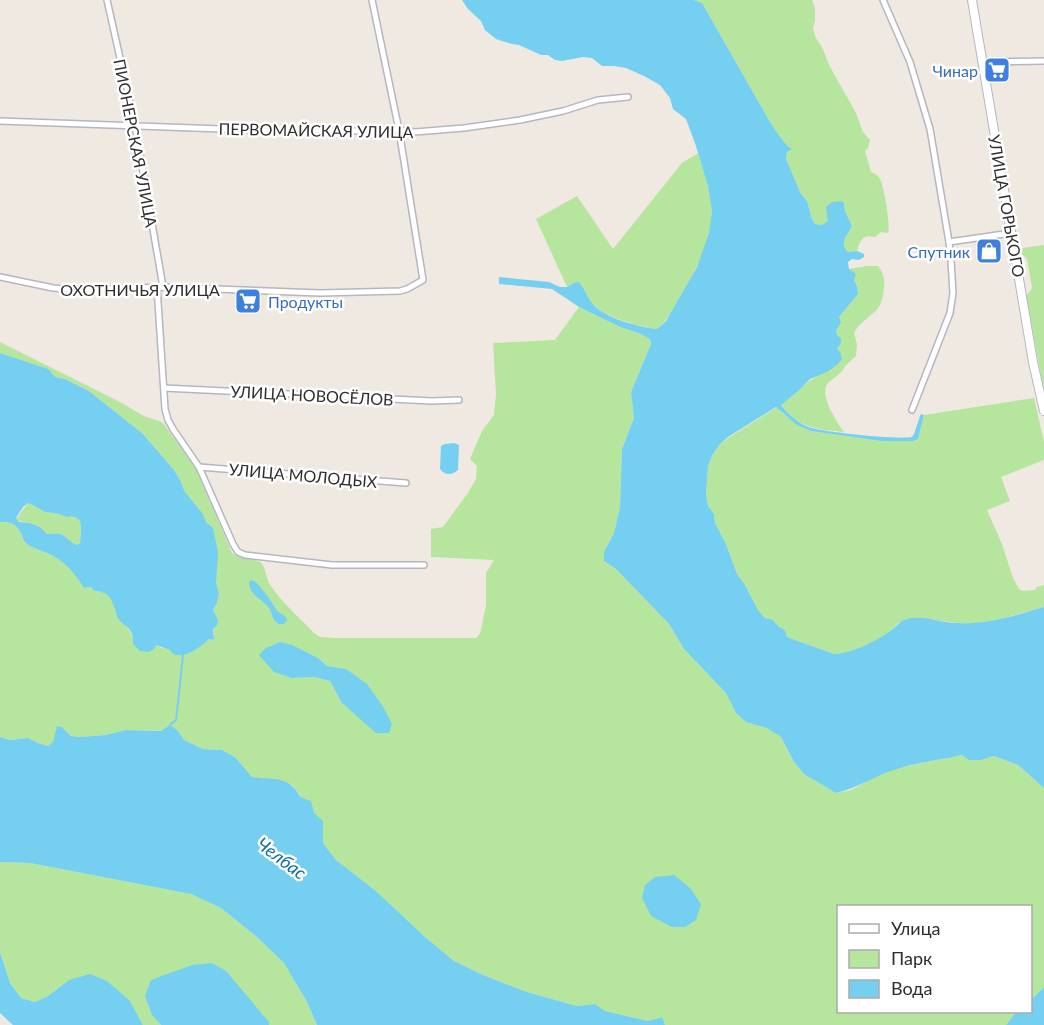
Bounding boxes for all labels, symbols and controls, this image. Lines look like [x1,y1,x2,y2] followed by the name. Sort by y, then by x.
[982,55,1012,85] supermarket icon: Чинар
[110,57,162,229] street label: ПИОНЕРСКАЯ УЛИЦА
[932,61,978,80] place label: Чинар
[218,119,414,141] street label: ПЕРВОМАЙСКАЯ УЛИЦА
[985,133,1029,279] street label: УЛИЦА ГОРЬКОГО
[974,236,1004,266] shop icon: Спутник
[908,242,971,261] place label: Спутник
[60,280,220,299] street label: ОХОТНИЧЬЯ УЛИЦА
[233,286,263,316] supermarket icon: Продукты
[268,292,343,311] place label: Продукты
[230,381,394,409] street label: УЛИЦА НОВОСЁЛОВ
[228,459,379,491] street label: УЛИЦА МОЛОДЫХ
[253,832,311,884] water label: Челбас
[837,905,1032,1013] legend
[891,917,941,939] text: Улица
[891,947,933,969] text: Парк
[891,977,932,999] text: Вода

